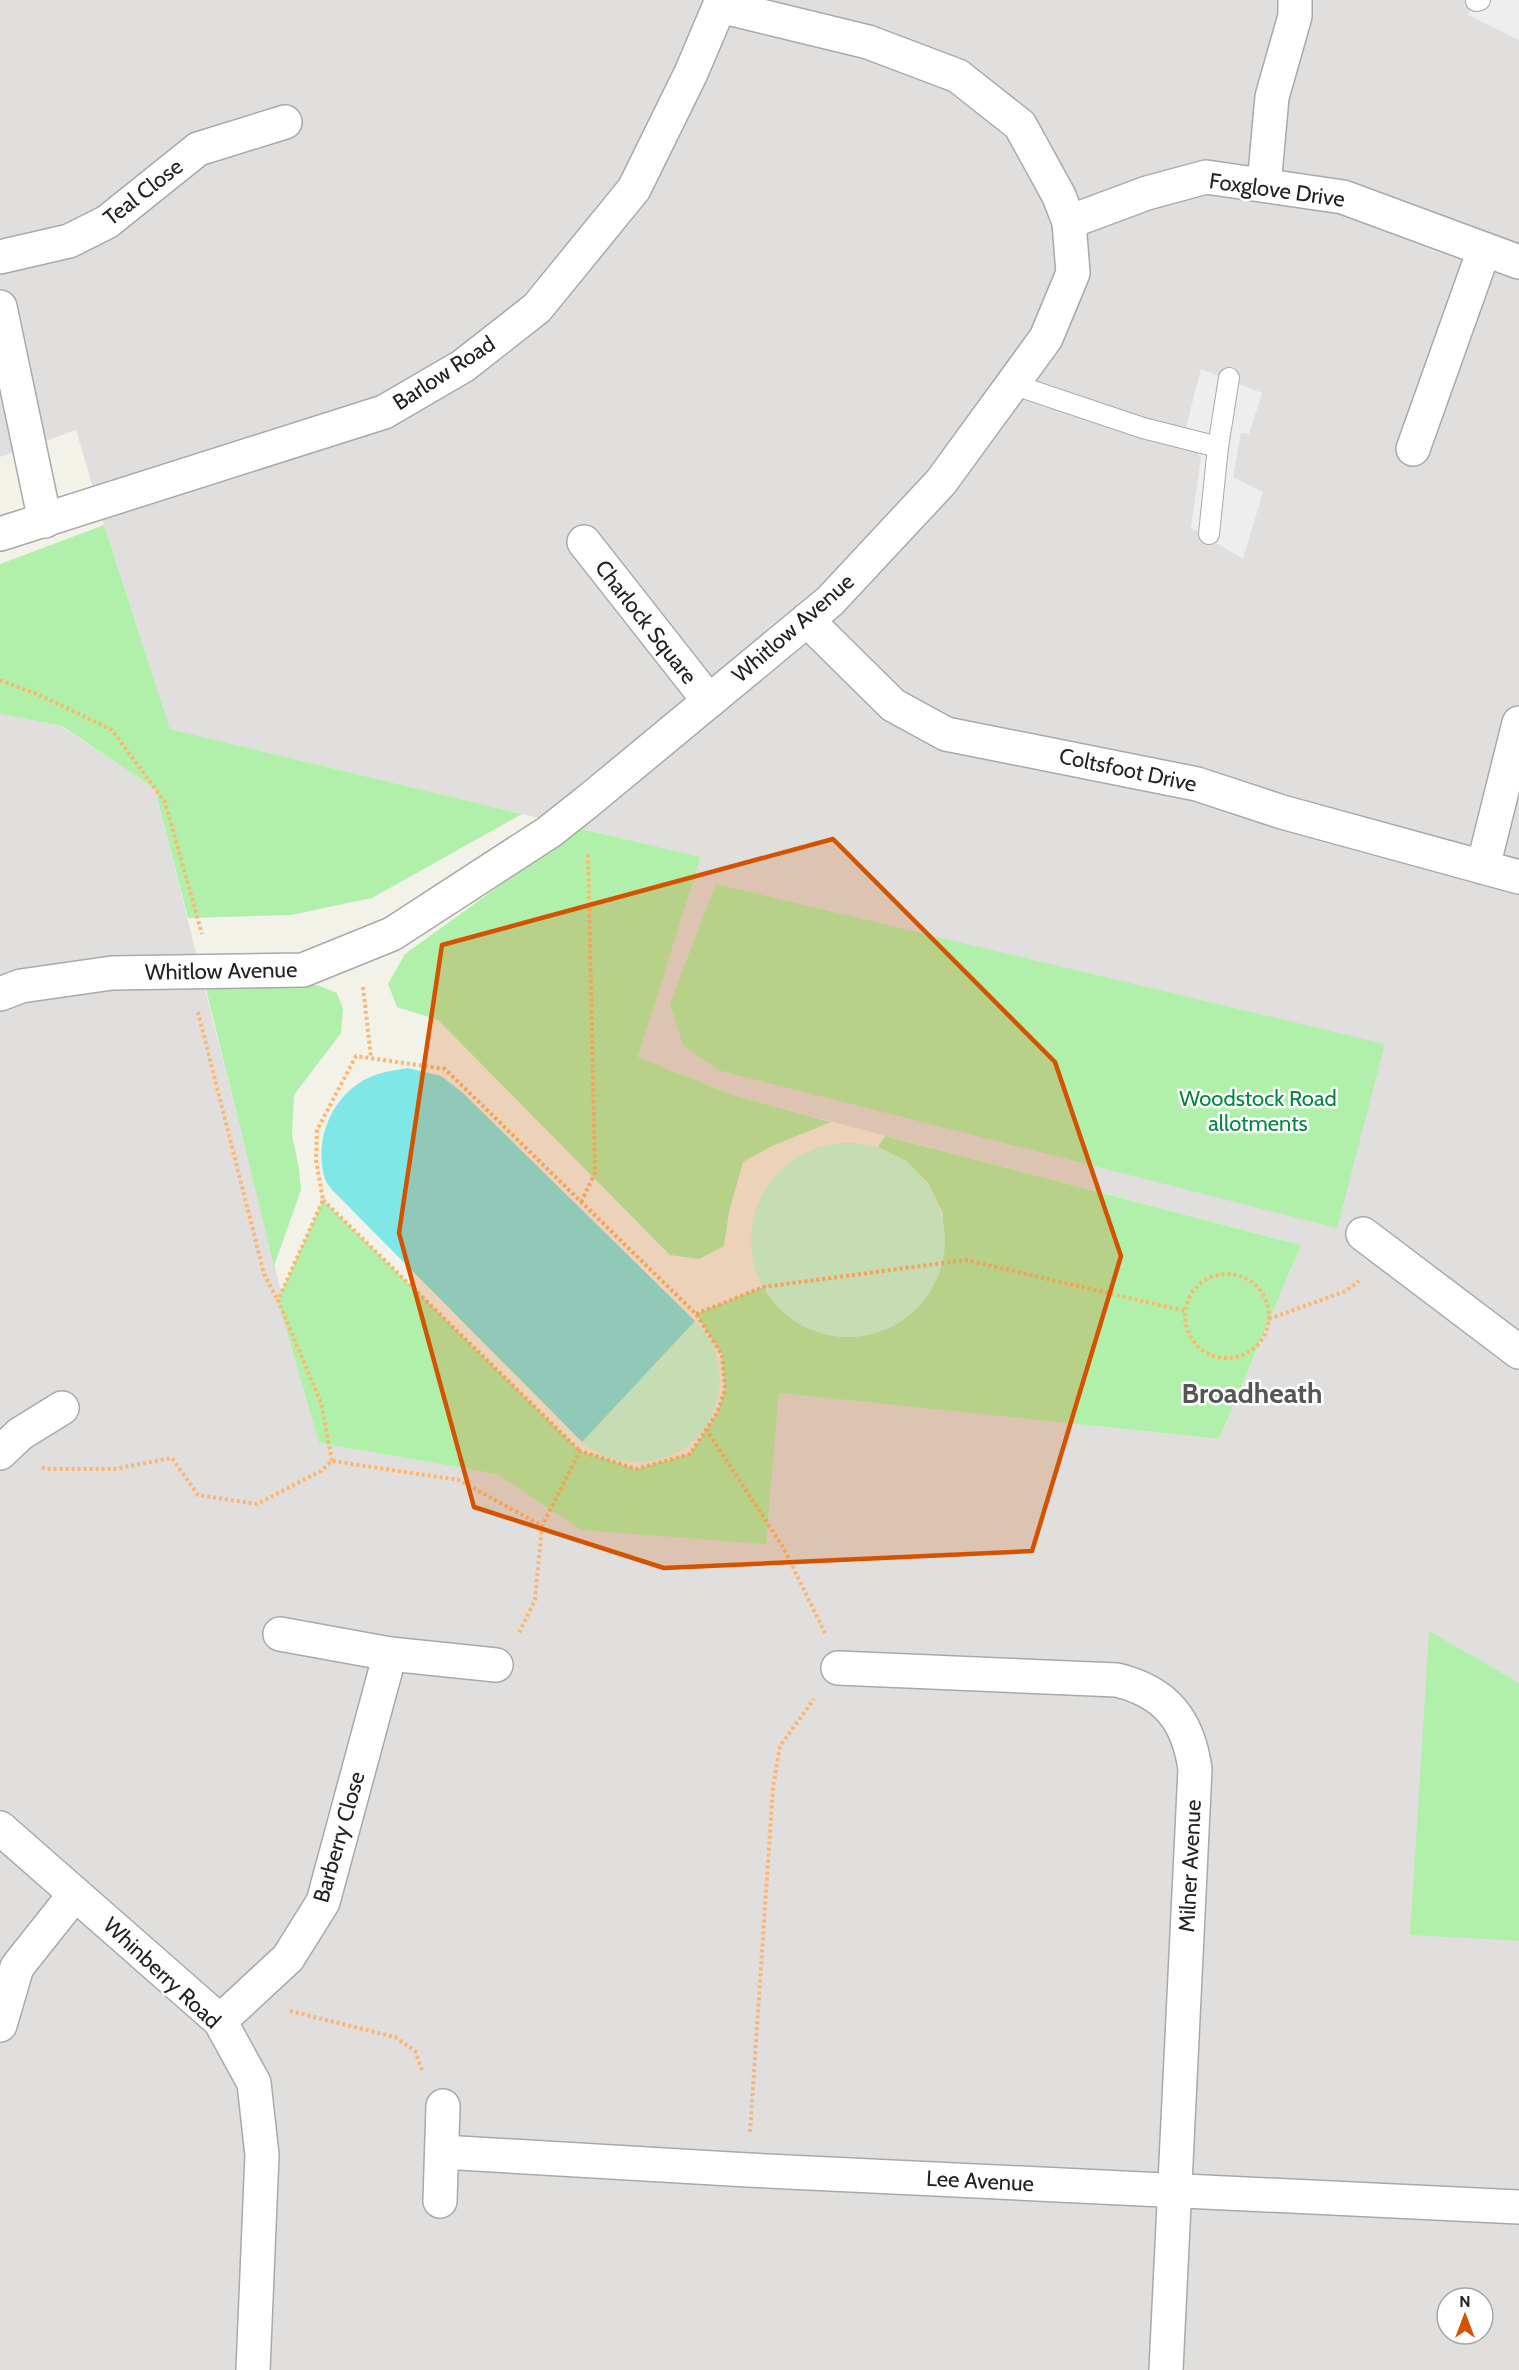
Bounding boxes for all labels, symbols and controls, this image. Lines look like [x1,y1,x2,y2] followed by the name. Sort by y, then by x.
[98,153,188,231] street label: Teal Close
[1207,167,1347,213] street label: Foxglove Drive
[388,330,500,416] street label: Barlow Road
[589,555,703,689] street label: Charlock Square
[727,568,859,688] street label: Whitlow Avenue
[1057,742,1199,798] street label: Coltsfoot Drive
[145,956,297,986] street label: Whitlow Avenue
[1179,1085,1337,1137] park label: Woodstock Road allotments
[1182,1376,1322,1410] district label: Broadheath
[307,1768,371,1906] street label: Barberry Close
[1173,1799,1207,1933] street label: Milner Avenue
[98,1912,226,2034] street label: Whinberry Road
[925,2165,1035,2197] street label: Lee Avenue
[1435,2286,1495,2346] north arrow
[1459,2292,1471,2311] text: N

